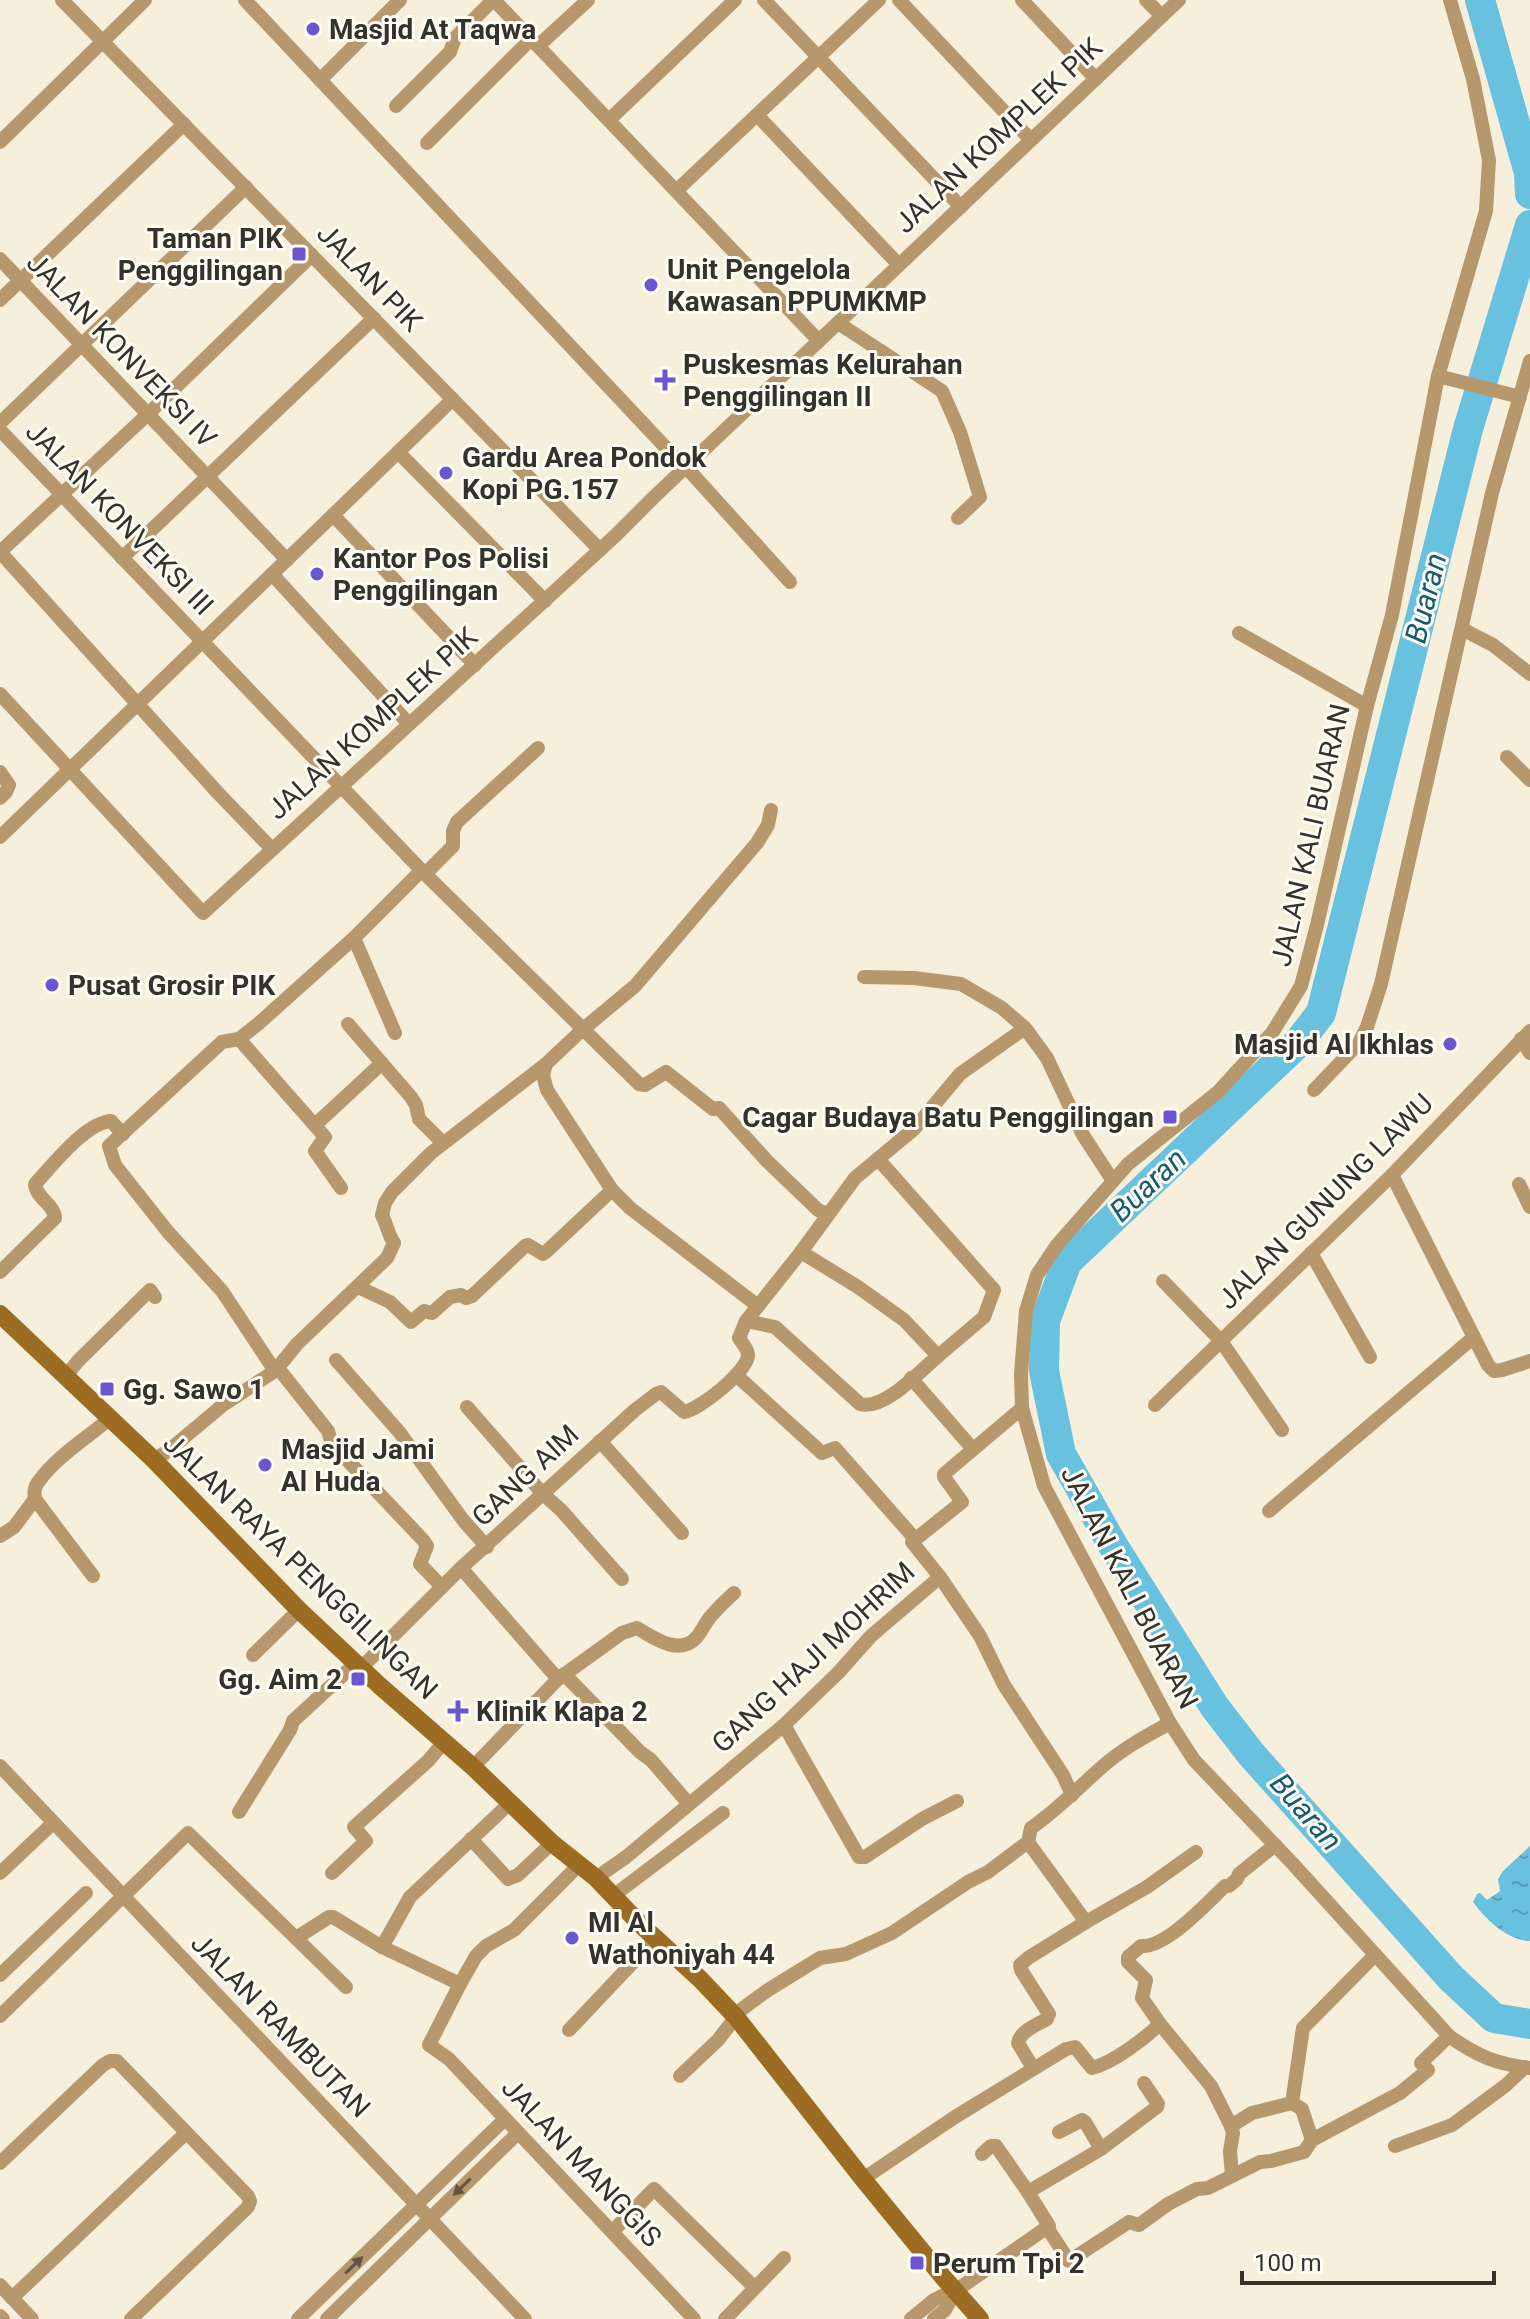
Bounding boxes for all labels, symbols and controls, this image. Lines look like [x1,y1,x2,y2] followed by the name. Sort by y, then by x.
[329,13,536,46] place label: Masjid At Taqwa
[304,20,322,38] marker: Masjid At Taqwa
[888,31,1109,240] street label: JALAN KOMPLEK PIK
[310,217,429,338] street label: JALAN PIK
[118,222,283,287] place label: Taman PIK Penggilingan
[290,245,308,263] marker: Taman PIK Penggilingan
[20,246,223,455] street label: JALAN KONVEKSI IV
[667,253,927,318] place label: Unit Pengelola Kawasan PPUMKMP
[642,276,660,294] marker: Unit Pengelola Kawasan PPUMKMP
[683,348,963,413] place label: Puskesmas Kelurahan Penggilingan II
[654,369,676,391] marker: Puskesmas Kelurahan Penggilingan II
[19,415,220,622] street label: JALAN KONVEKSI III
[462,441,707,506] place label: Gardu Area Pondok Kopi PG.157
[437,464,455,482] marker: Gardu Area Pondok Kopi PG.157
[333,542,549,607] place label: Kantor Pos Polisi Penggilingan
[1398,549,1454,646] water label: Buaran
[308,565,326,583] marker: Kantor Pos Polisi Penggilingan
[261,620,484,826] street label: JALAN KOMPLEK PIK
[1264,701,1357,970] street label: JALAN KALI BUARAN
[68,969,275,1002] place label: Pusat Grosir PIK
[43,976,61,994] marker: Pusat Grosir PIK
[1234,1028,1434,1061] place label: Masjid Al Ikhlas
[1441,1035,1459,1053] marker: Masjid Al Ikhlas
[1211,1087,1440,1316] street label: JALAN GUNUNG LAWU
[742,1101,1154,1134] place label: Cagar Budaya Batu Penggilingan
[1161,1108,1179,1126] marker: Cagar Budaya Batu Penggilingan
[1102,1141,1193,1229] water label: Buaran
[123,1373,265,1406] place label: Gg. Sawo 1
[98,1380,116,1398] marker: Gg. Sawo 1
[465,1418,585,1533] street label: GANG AIM
[157,1427,445,1706] street label: JALAN RAYA PENGGILINGAN
[281,1433,435,1498] place label: Masjid Jami Al Huda
[256,1456,274,1474] marker: Masjid Jami Al Huda
[1054,1460,1205,1714] street label: JALAN KALI BUARAN
[705,1555,921,1760] street label: GANG HAJI MOHRIM
[218,1663,342,1696] place label: Gg. Aim 2
[349,1670,367,1688] marker: Gg. Aim 2
[476,1695,648,1728] place label: Klinik Klapa 2
[447,1700,469,1722] marker: Klinik Klapa 2
[1263,1766,1349,1858] water label: Buaran
[588,1906,775,1971] place label: MI Al Wathoniyah 44
[184,1926,377,2124] street label: JALAN RAMBUTAN
[563,1929,581,1947] marker: MI Al Wathoniyah 44
[495,2071,668,2254] street label: JALAN MANGGIS
[453,2177,472,2196] one-way arrow
[1242,2235,1494,2285] scale bar
[933,2247,1085,2280] place label: Perum Tpi 2
[1254,2249,1321,2277] text: 100 m
[908,2254,926,2272] marker: Perum Tpi 2
[345,2256,364,2274] one-way arrow

